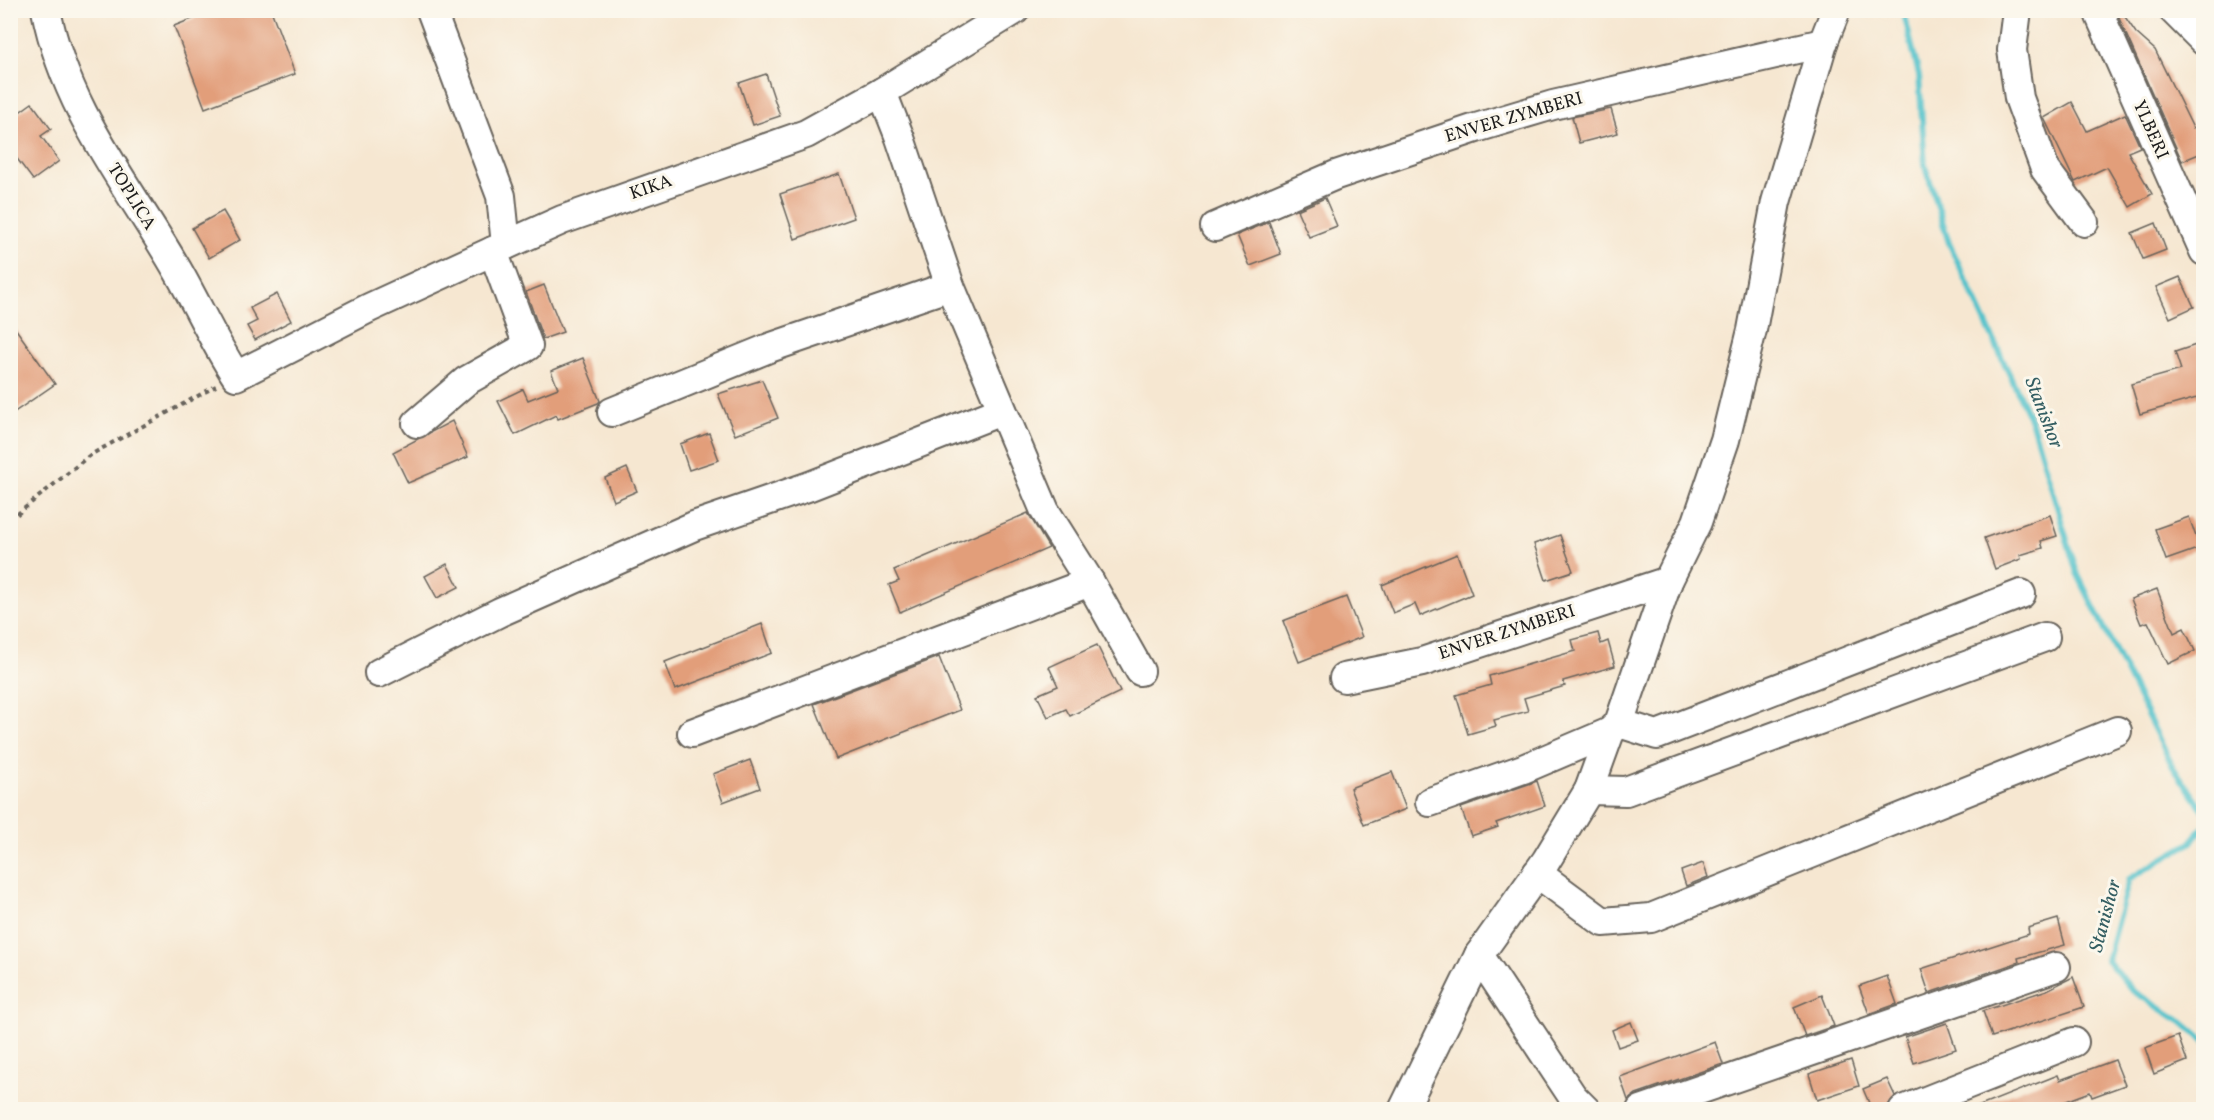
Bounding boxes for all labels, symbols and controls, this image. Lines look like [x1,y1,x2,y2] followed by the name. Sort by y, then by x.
[1442,86,1586,150] street label: ENVER ZYMBERI
[2126,97,2174,163] street label: YLBERI
[101,159,162,235] street label: TOPLICA
[626,169,676,207] street label: KIKA
[2017,373,2070,453] water label: Stanishor
[1435,599,1579,667] street label: ENVER ZYMBERI
[2083,876,2129,956] water label: Stanishor

